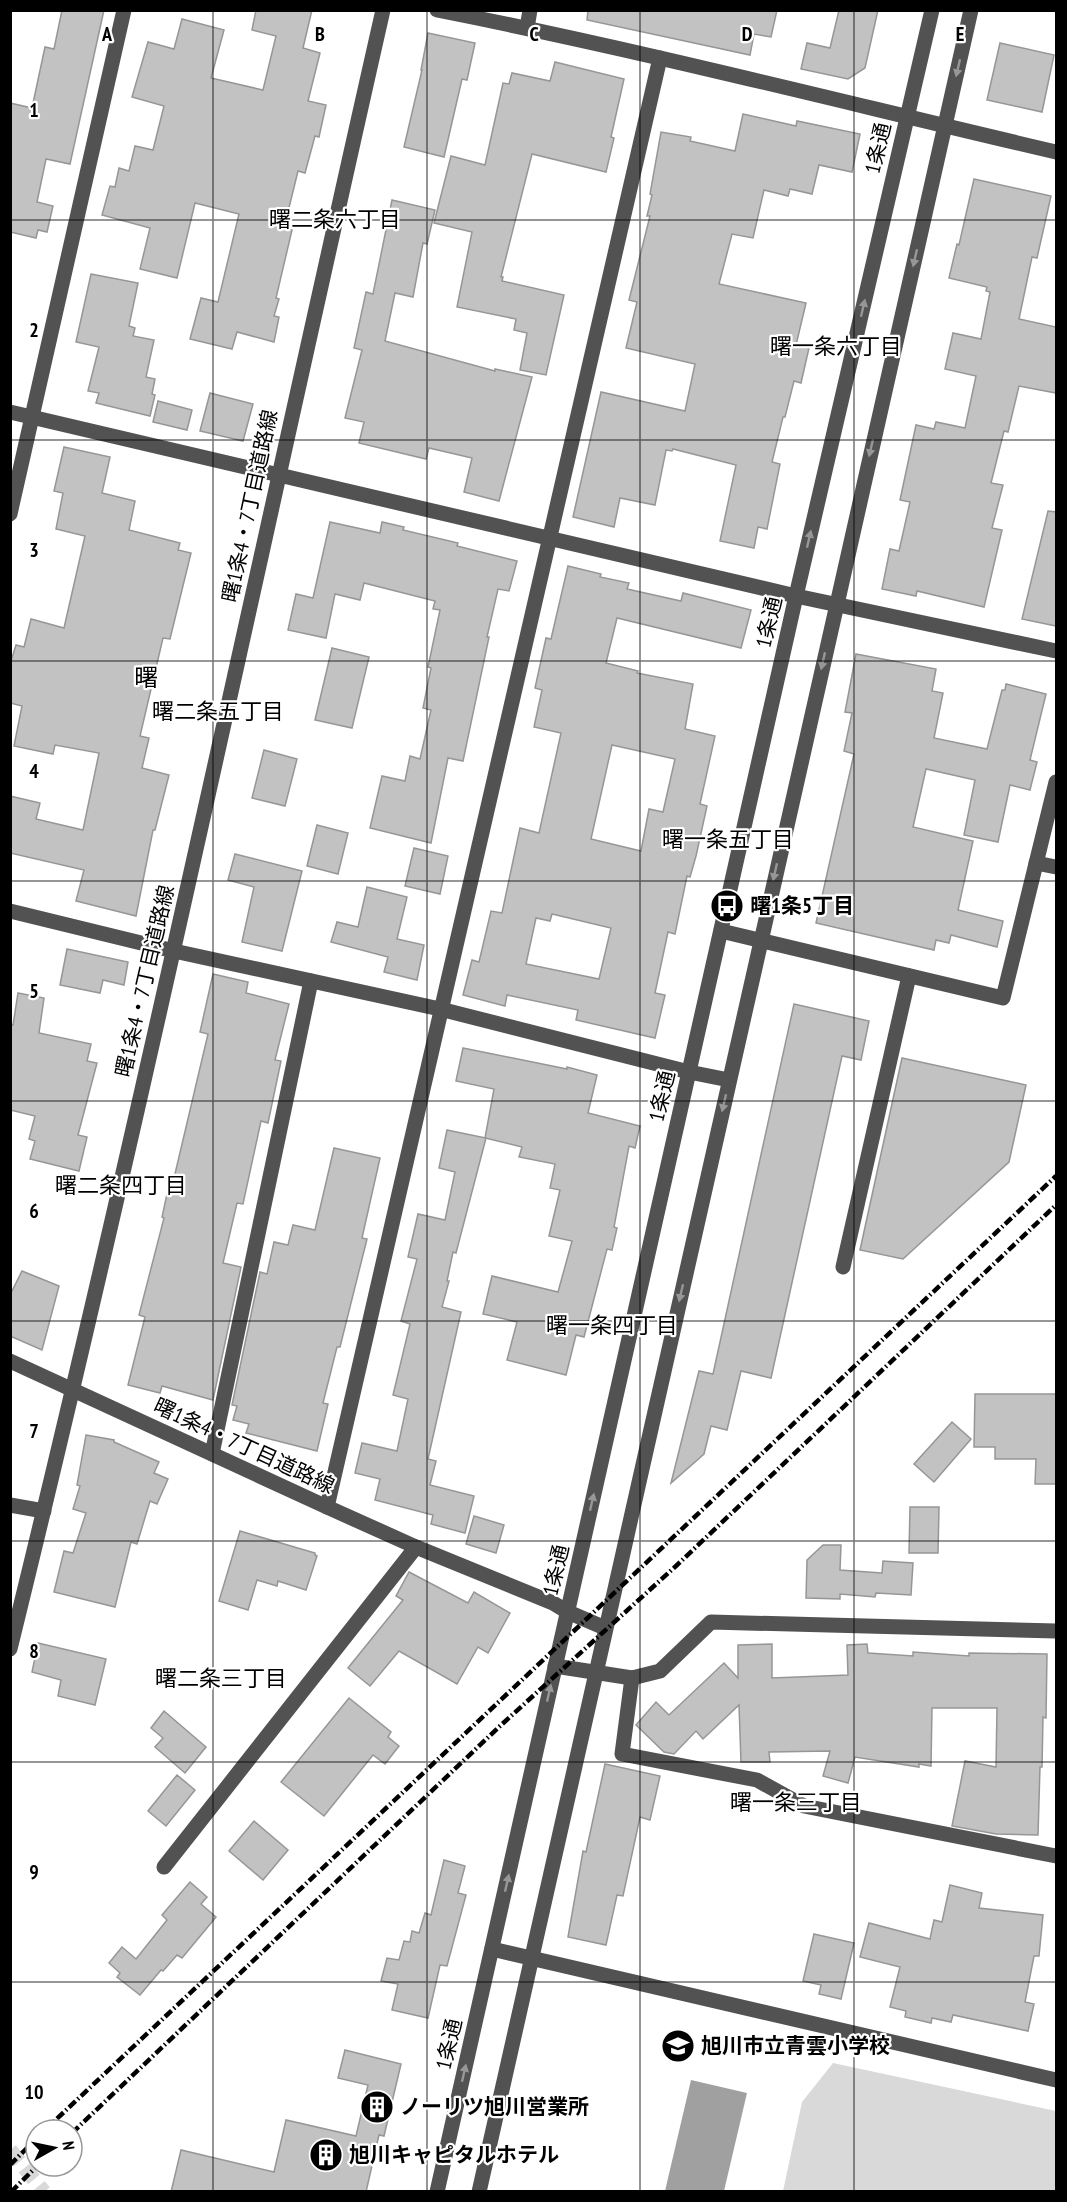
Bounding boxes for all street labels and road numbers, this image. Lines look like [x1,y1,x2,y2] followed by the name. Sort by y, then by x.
[859,120,896,176] street label: 1条通
[216,407,283,605] street label: 曙1条4・7丁目道路線
[750,594,787,650] street label: 1条通
[109,882,180,1080] street label: 曙1条4・7丁目道路線
[643,1068,680,1124] street label: 1条通
[150,1392,339,1499] street label: 曙1条4・7丁目道路線
[537,1542,574,1598] street label: 1条通
[430,2016,467,2072] street label: 1条通

